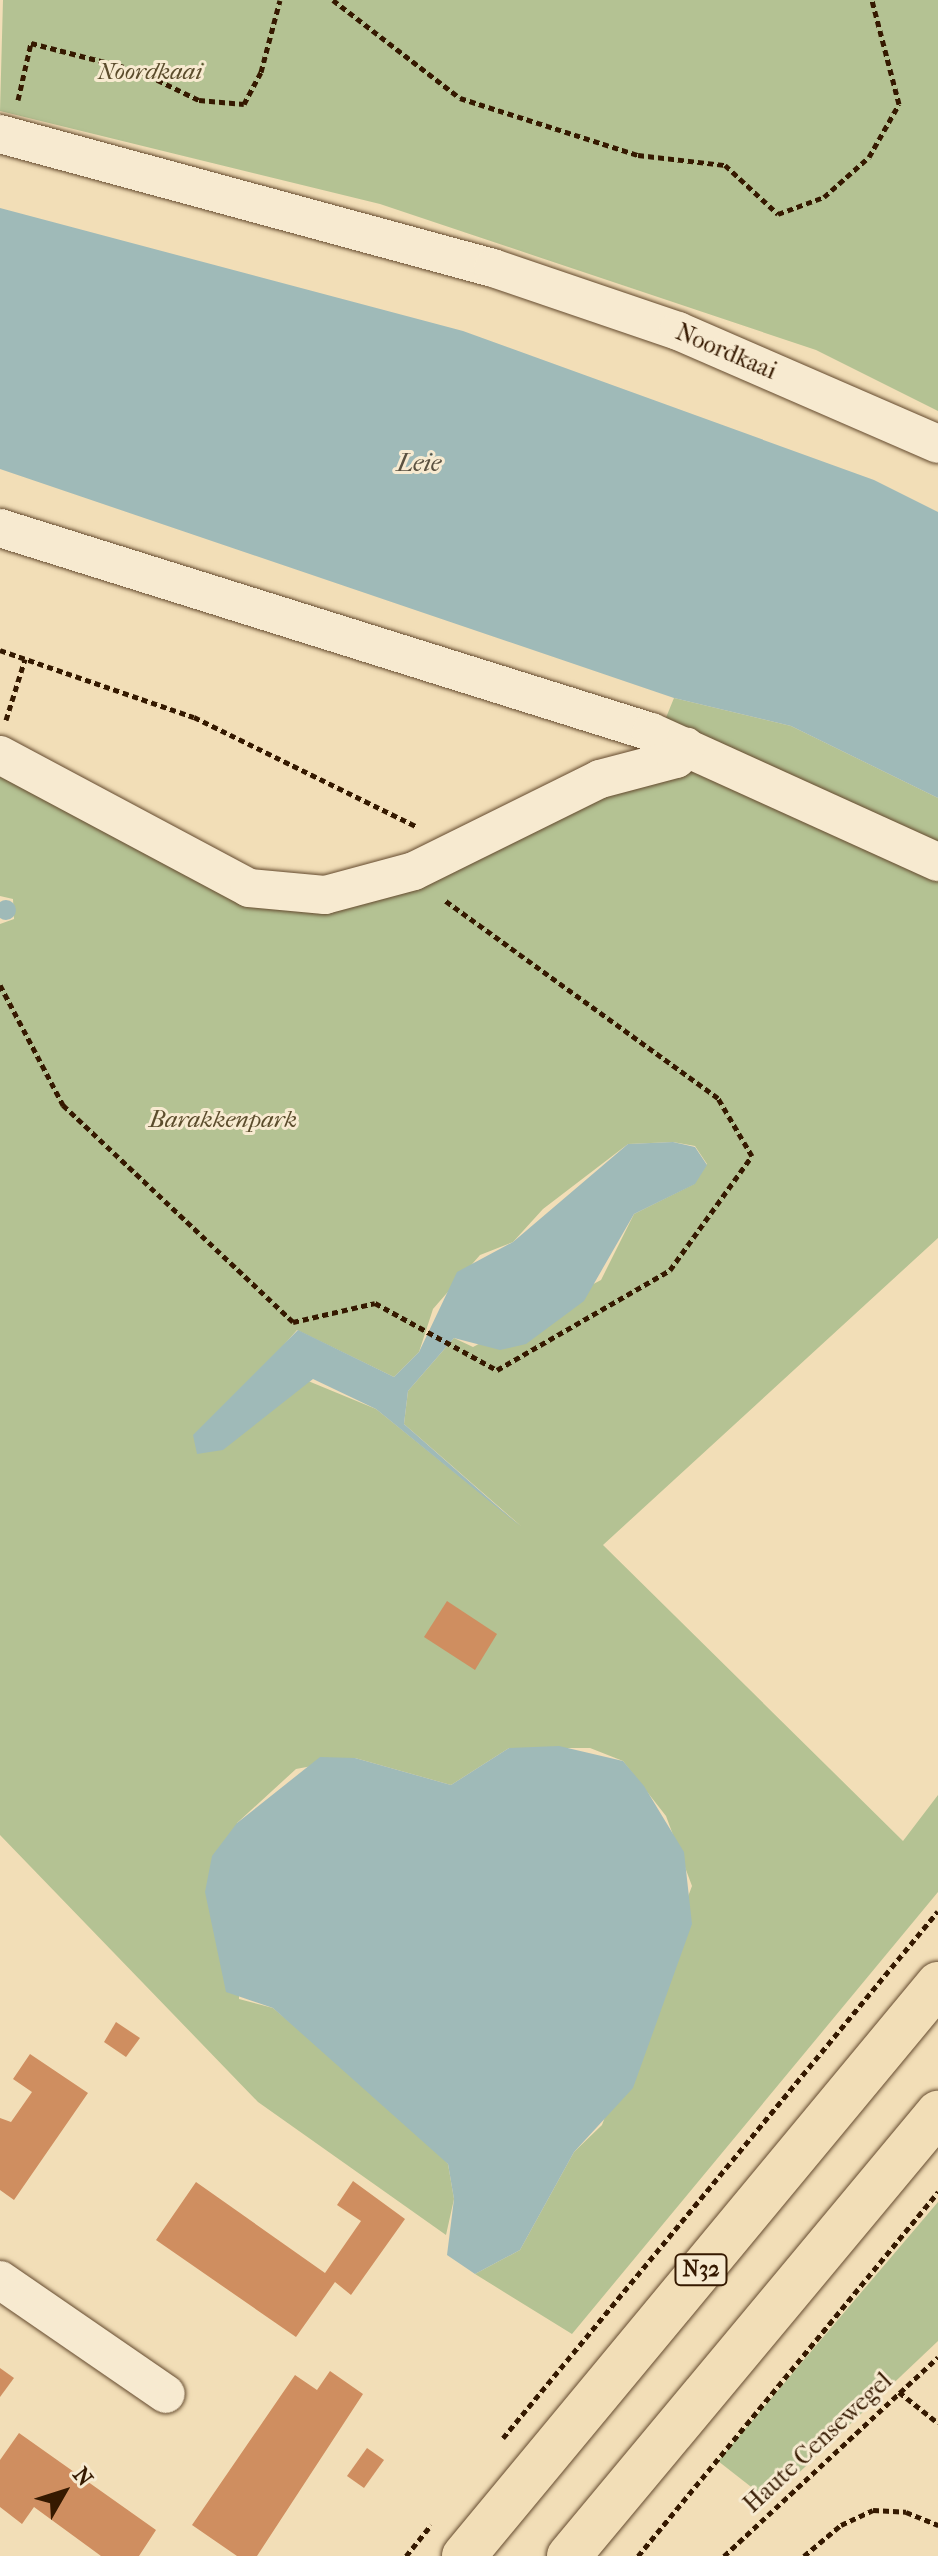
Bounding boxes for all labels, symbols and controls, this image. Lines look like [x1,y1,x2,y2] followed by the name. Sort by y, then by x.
[98,58,202,86] park label: Noordkaai
[671,318,781,386] street label: Noordkaai
[397,447,441,479] water label: Leie
[149,1106,297,1134] park label: Barakkenpark
[673,2252,729,2288] road number: N32
[738,2367,898,2519] street label: Haute Censewegel
[24,2452,104,2532] north arrow
[67,2462,98,2492] text: N

